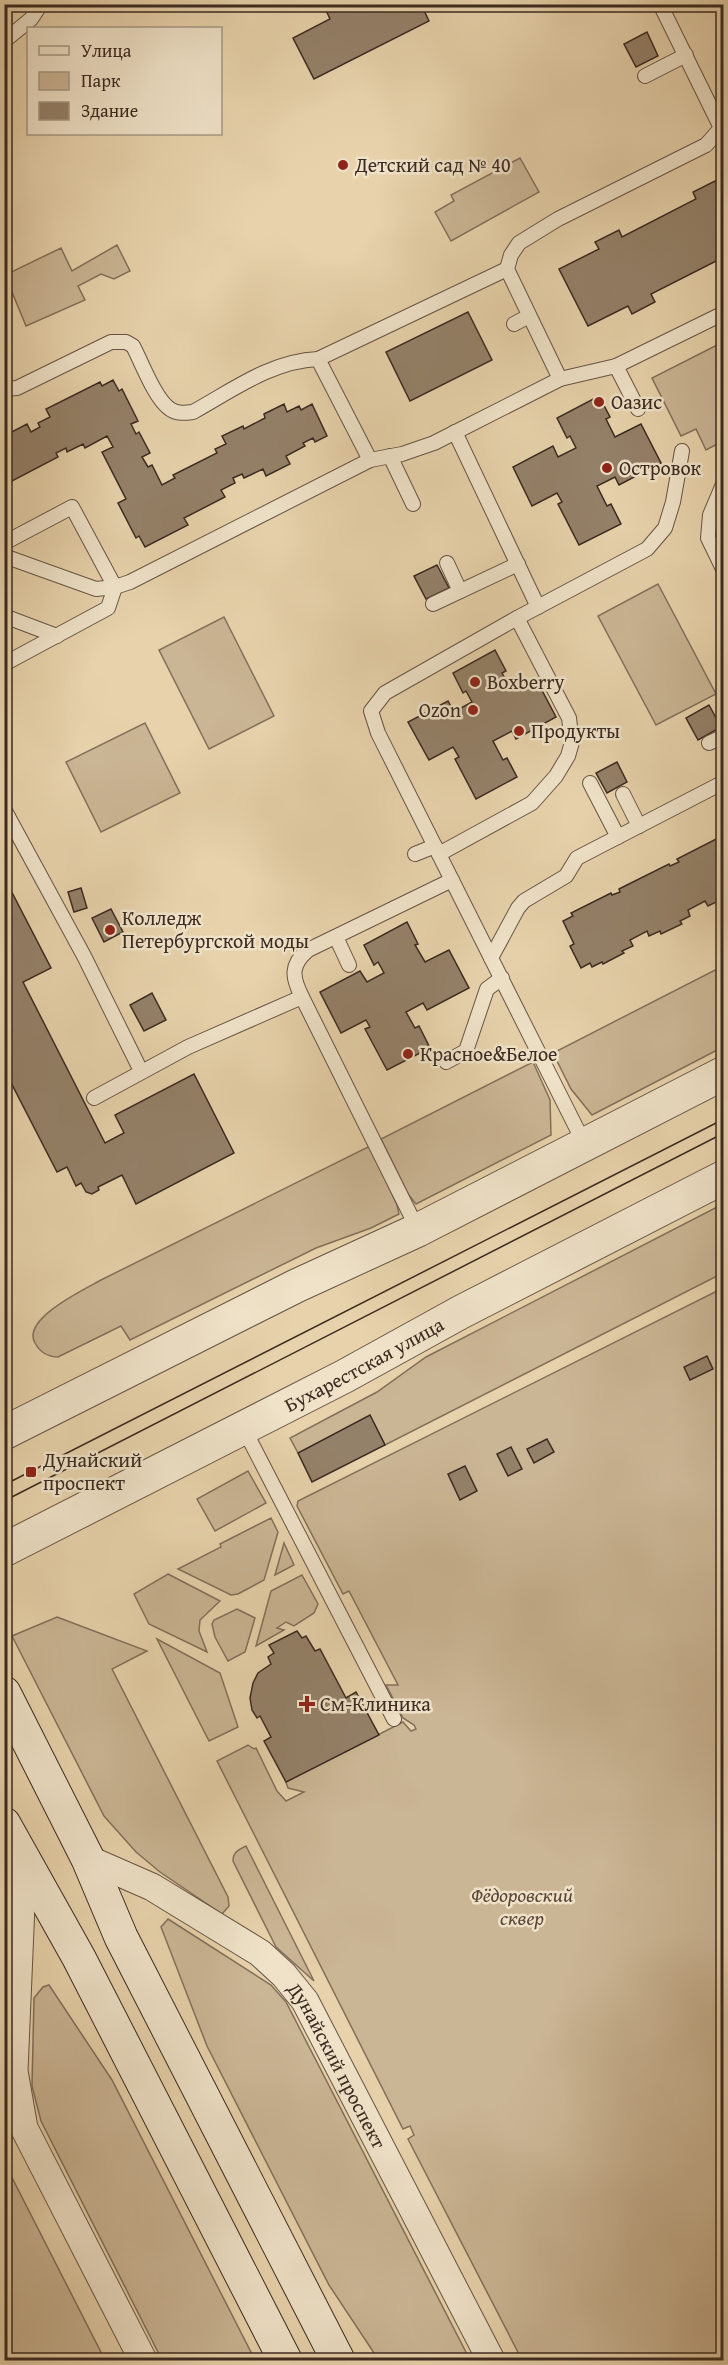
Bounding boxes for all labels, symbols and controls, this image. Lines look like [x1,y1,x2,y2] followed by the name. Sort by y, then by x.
[27,27,222,135] legend
[81,37,132,64] text: Улица
[81,67,121,94] text: Парк
[81,97,138,124] text: Здание
[354,150,511,179] place label: Детский сад № 40
[336,158,350,172] marker: Детский сад № 40
[611,387,662,416] place label: Оазис
[592,395,606,409] marker: Оазис
[619,453,702,482] place label: Островок
[600,461,614,475] marker: Островок
[487,667,565,696] place label: Boxberry
[468,675,482,689] marker: Boxberry
[419,695,461,724] place label: Ozon
[466,703,480,717] marker: Ozon
[531,716,620,745] place label: Продукты
[512,724,526,738] marker: Продукты
[122,903,309,955] place label: Колледж Петербургской моды
[103,923,117,937] marker: Колледж Петербургской моды
[420,1039,558,1068] place label: Красное&Белое
[401,1047,415,1061] marker: Красное&Белое
[279,1309,449,1419] street label: Бухарестская улица
[42,1445,142,1497] place label: Дунайский проспект
[24,1465,38,1479] marker: Дунайский проспект
[320,1689,431,1718] place label: См-Клиника
[298,1695,316,1713] marker: См-Клиника
[471,1880,573,1932] park label: Фёдоровский сквер
[280,1974,394,2154] street label: Дунайский проспект

